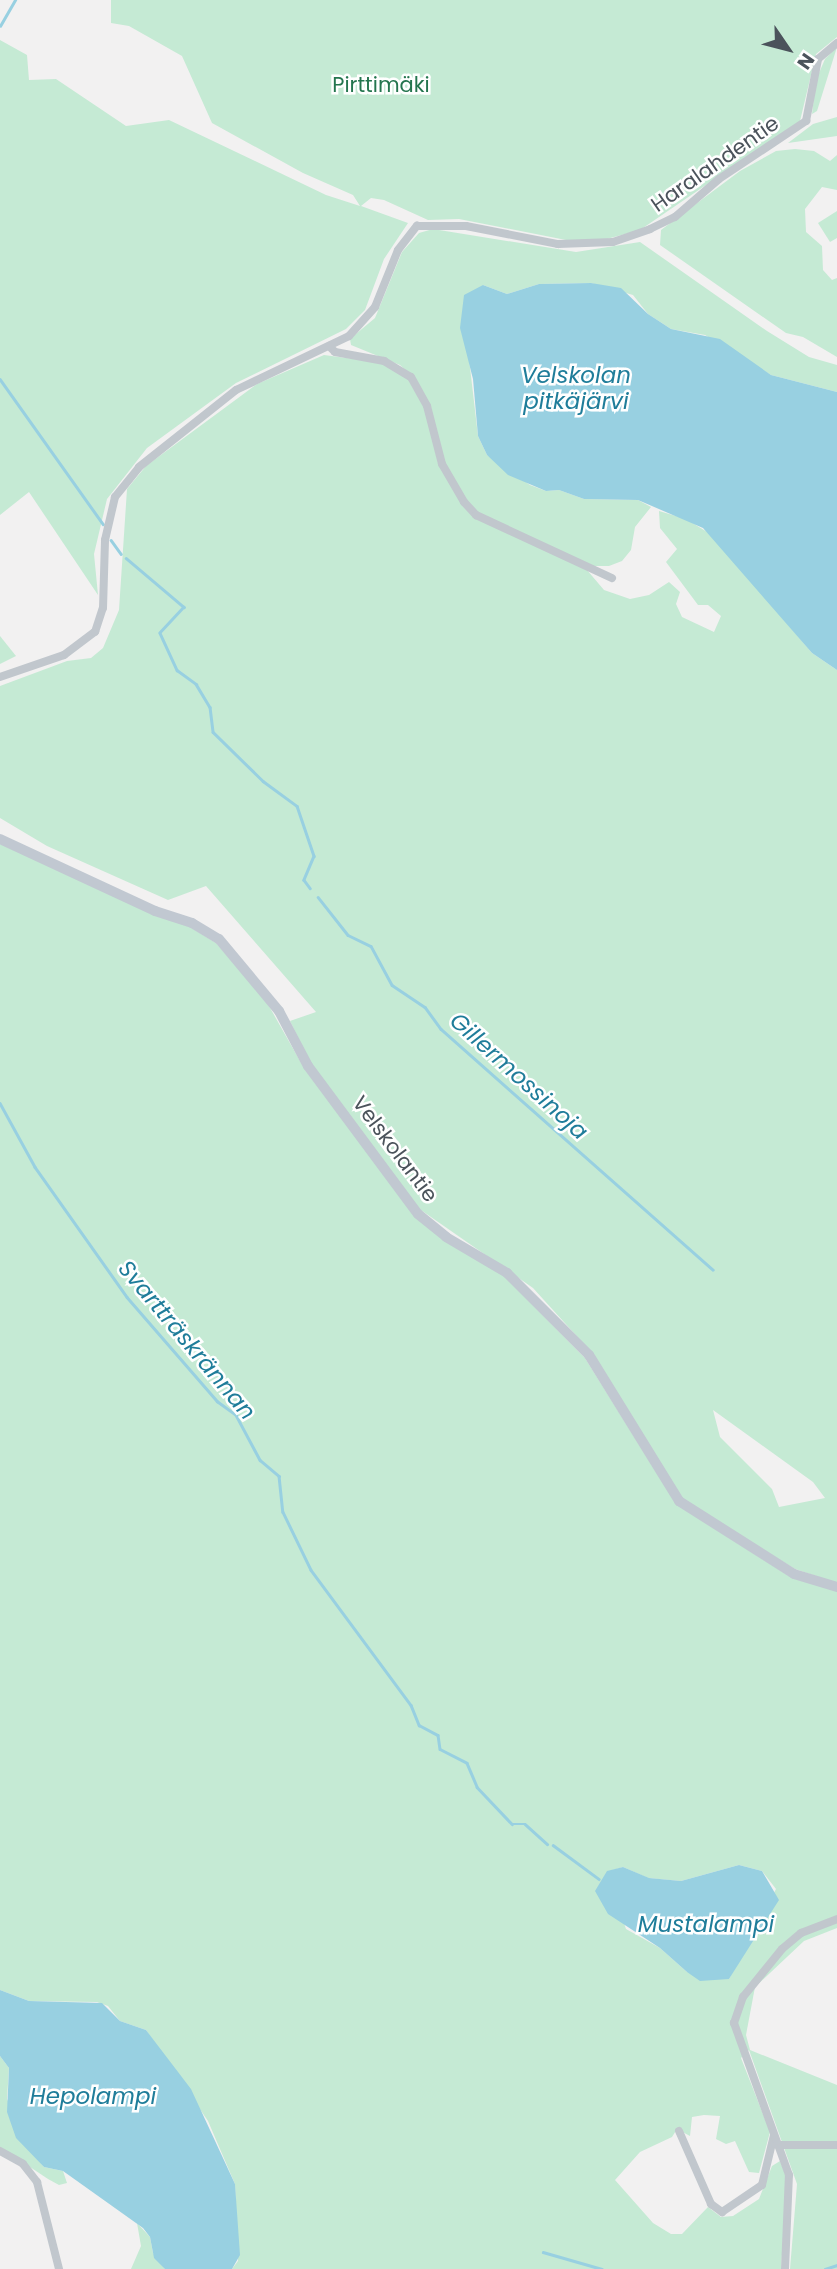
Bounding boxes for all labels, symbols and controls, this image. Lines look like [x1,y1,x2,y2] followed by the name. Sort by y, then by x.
[753,14,823,84] north arrow
[790,48,821,75] text: N
[332,72,430,98] park label: Pirttimäki
[646,111,784,217] street label: Haralahdentie
[521,361,631,415] water label: Velskolan pitkäjärvi
[444,1007,594,1145] water label: Gillermossinoja
[347,1091,443,1207] street label: Velskolantie
[112,1255,262,1425] water label: Svartträskrännan
[638,1910,774,1938] water label: Mustalampi
[30,2082,156,2110] water label: Hepolampi

